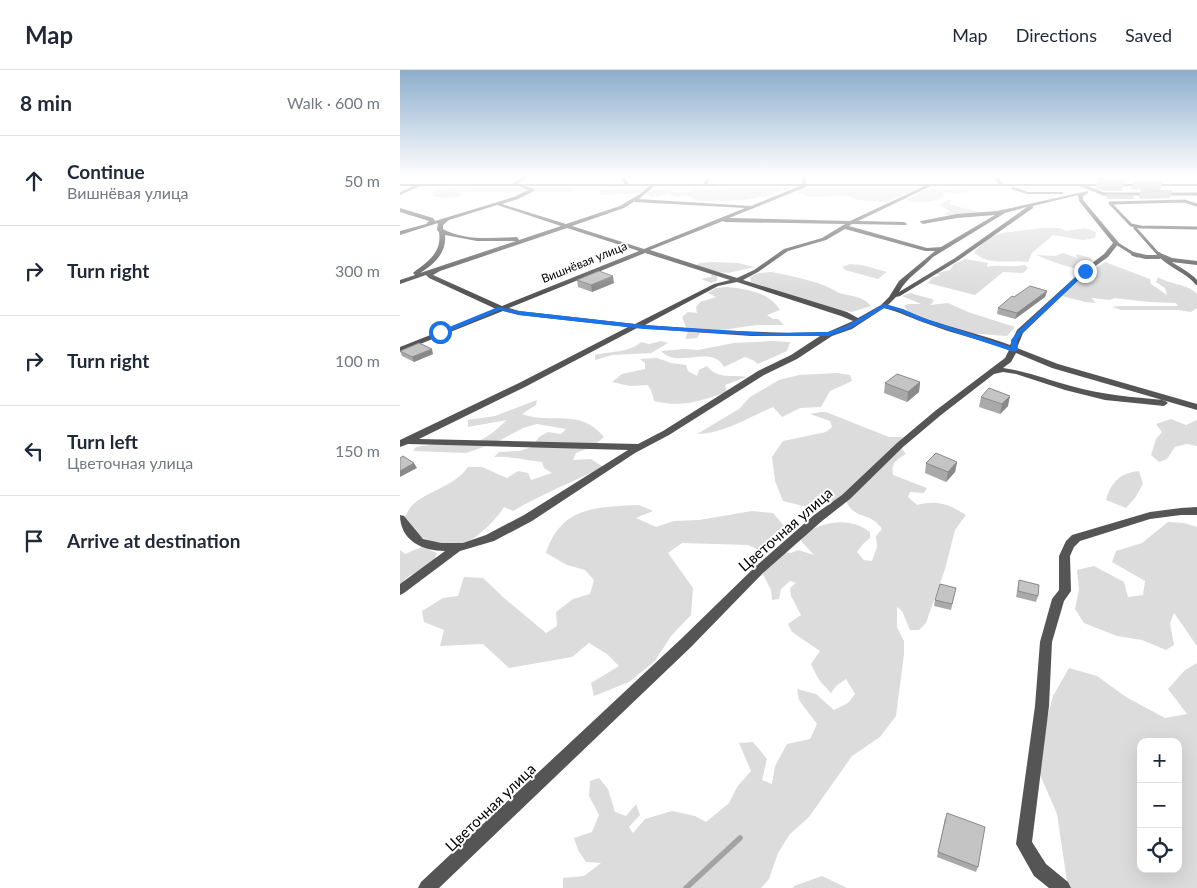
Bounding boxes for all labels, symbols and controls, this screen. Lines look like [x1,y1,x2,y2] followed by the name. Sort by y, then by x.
[25,20,73,49] text: Map
[952,24,988,46] text: Map
[1016,24,1097,46] text: Directions
[1125,24,1172,46] text: Saved
[20,90,72,115] text: 8 min
[287,93,380,112] text: Walk · 600 m
[67,160,145,183] text: Continue
[20,167,48,195] icon: ahead
[344,171,380,190] text: 50 m
[67,183,189,202] text: Вишнёвая улица
[539,238,629,286] street label: Вишнёвая улица
[20,257,48,285] icon: right
[67,259,149,282] text: Turn right
[1074,260,1097,283] route end
[335,261,380,280] text: 300 m
[429,321,452,344] route start
[20,347,48,375] icon: right
[67,349,149,372] text: Turn right
[335,351,380,370] text: 100 m
[67,430,138,453] text: Turn left
[20,437,48,465] icon: left
[335,441,380,460] text: 150 m
[67,453,193,472] text: Цветочная улица
[734,483,836,575] street label: Цветочная улица
[20,527,48,555] icon: arrive
[67,529,240,552] text: Arrive at destination
[1137,738,1182,873] map controls
[1137,738,1182,783] button: +
[441,759,539,855] street label: Цветочная улица
[1137,783,1182,828] button: −
[1137,828,1182,873] button: locate

